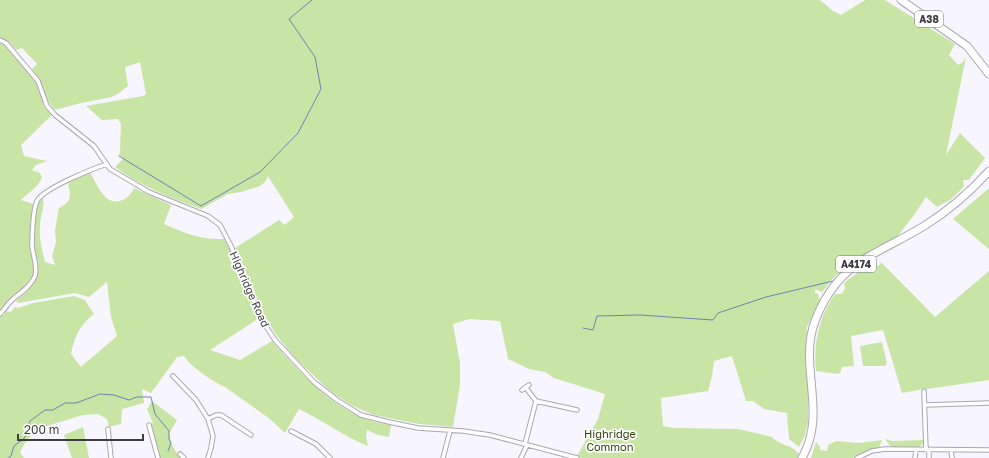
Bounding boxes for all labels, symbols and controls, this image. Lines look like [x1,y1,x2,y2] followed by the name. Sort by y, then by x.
[915,11,943,27] road number: A38
[227,249,273,329] street label: Highridge Road
[836,256,876,272] road number: A4174
[18,416,143,442] scale bar
[24,422,59,437] text: 200 m
[584,427,636,453] park label: Highridge Common

